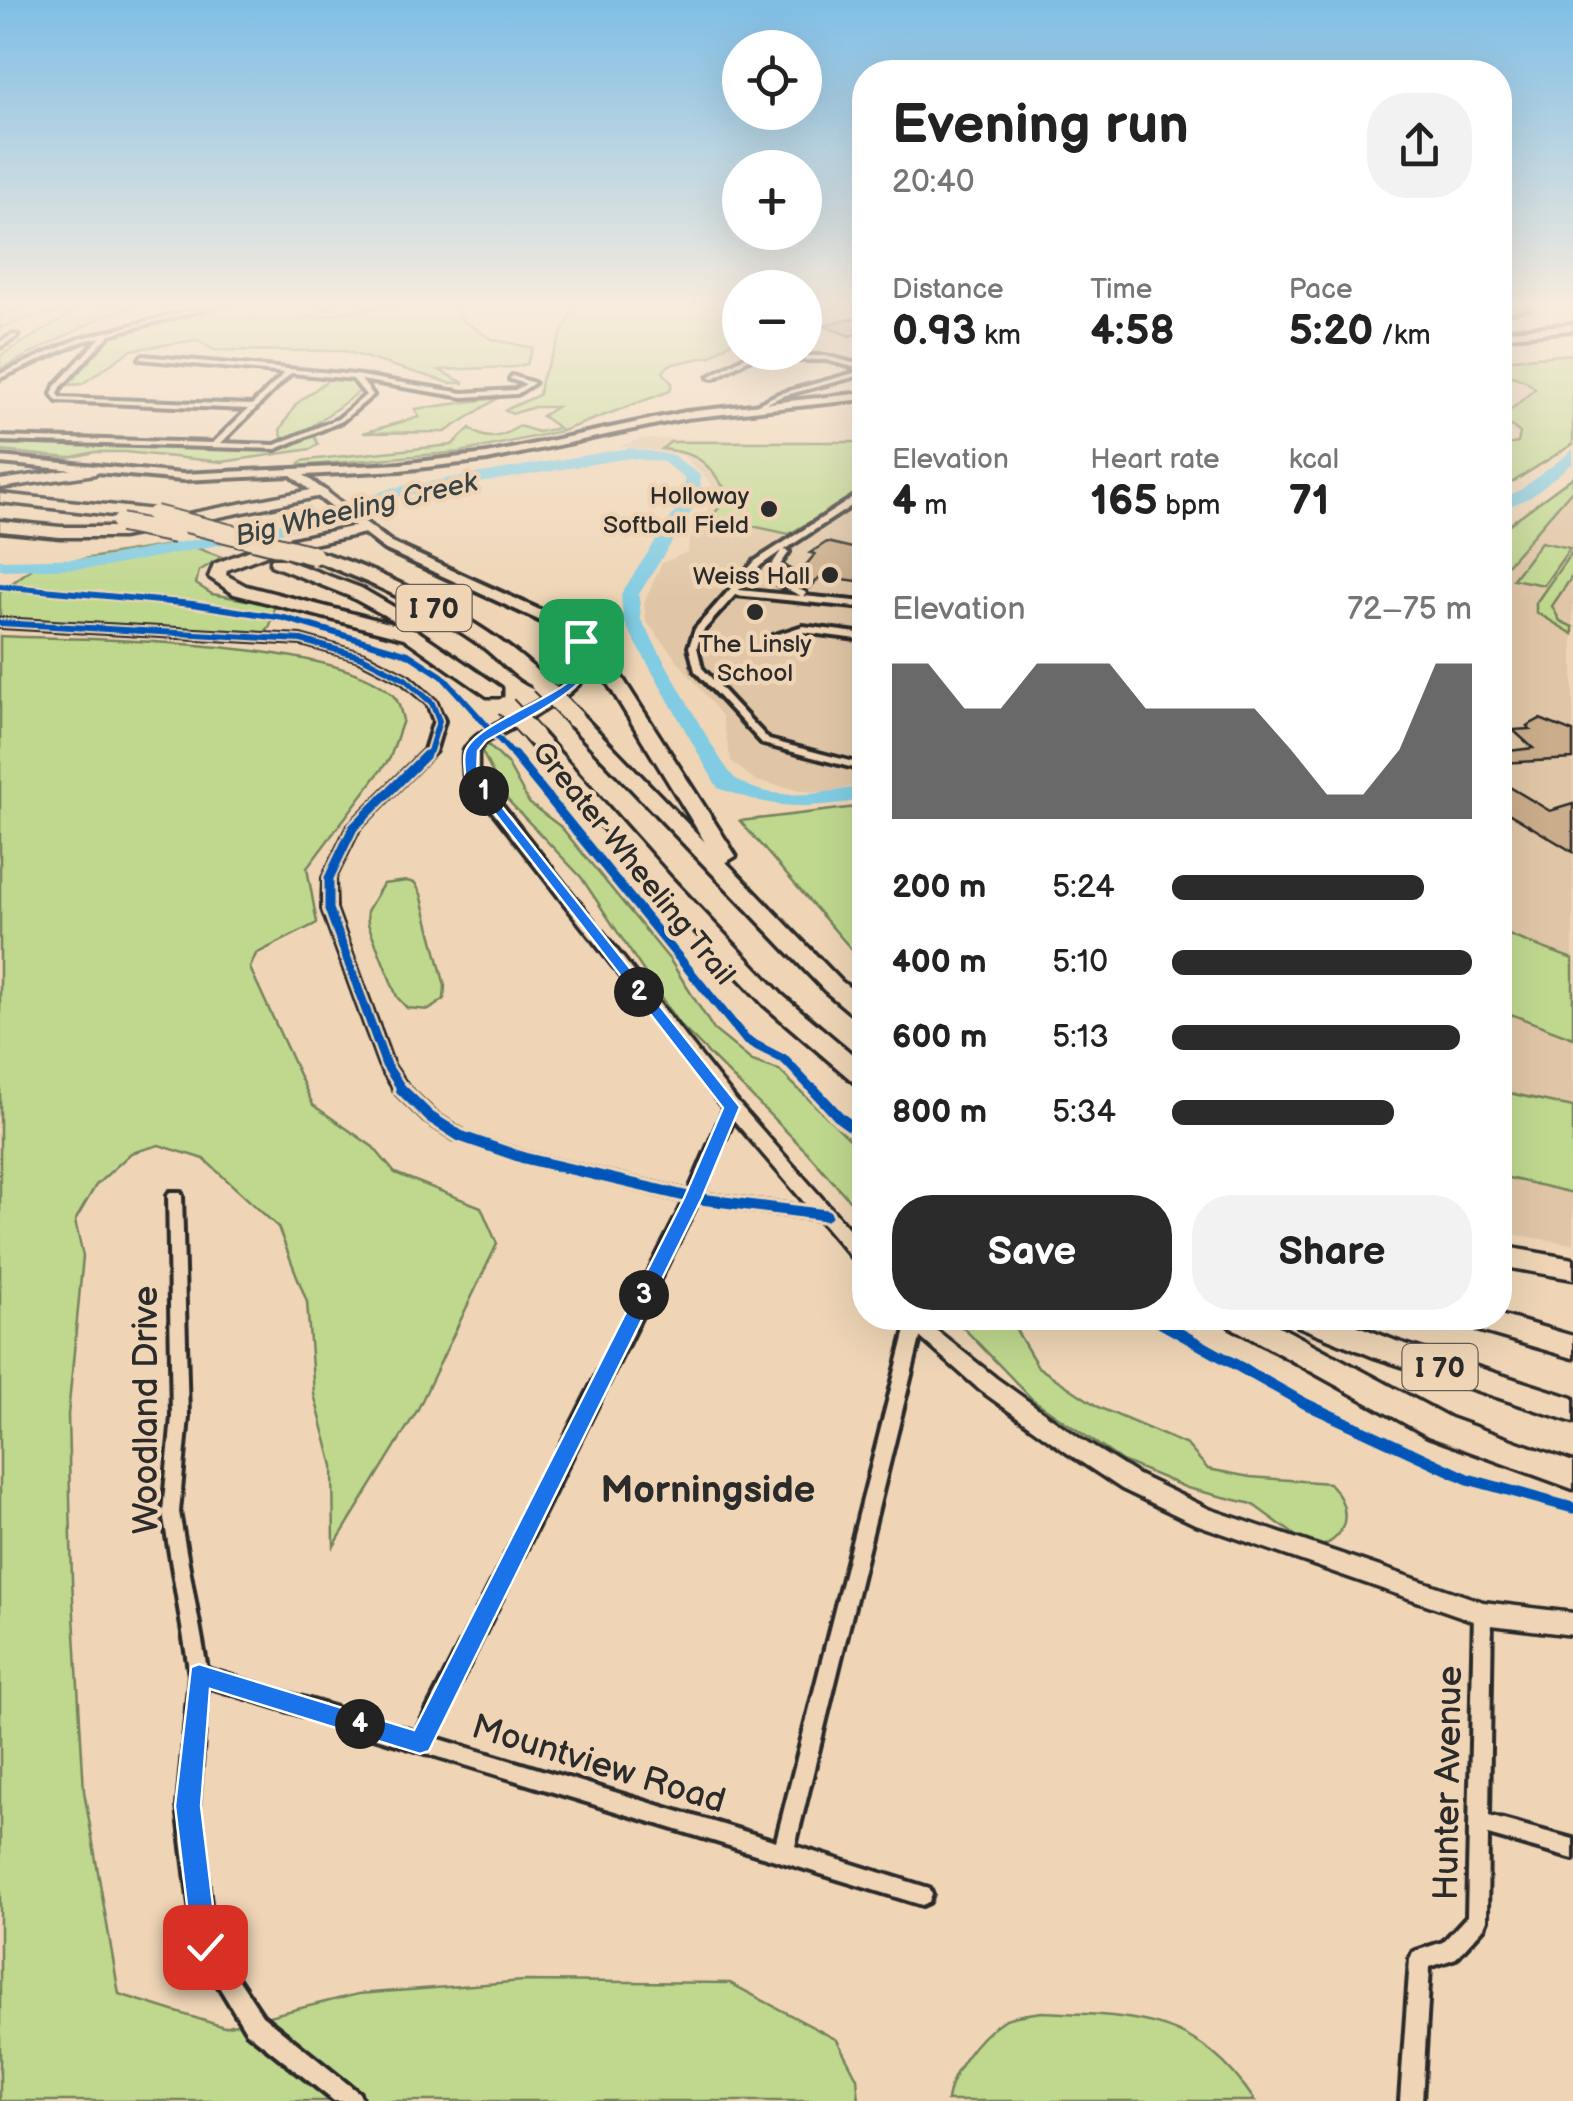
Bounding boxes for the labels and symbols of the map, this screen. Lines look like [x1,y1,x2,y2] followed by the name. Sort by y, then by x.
[232,465,482,553] water label: Big Wheeling Creek
[603,481,750,541] place label: Holloway Softball Field
[758,498,780,520] marker: Holloway Softball Field
[693,561,810,592] place label: Weiss Hall
[819,564,841,586] marker: Weiss Hall
[396,585,472,631] road number: I 70
[539,599,624,684] pin
[744,601,766,623] marker: The Linsly School
[698,629,812,689] place label: The Linsly School
[524,735,742,992] street label: Greater Wheeling Trail
[459,766,509,816] pin: 1
[614,967,664,1017] pin: 2
[619,1270,669,1320] pin: 3
[125,1286,168,1534] street label: Woodland Drive
[1402,1344,1478,1390] road number: I 70
[601,1468,815,1513] district label: Morningside
[1425,1665,1472,1901] street label: Hunter Avenue
[335,1699,385,1749] pin: 4
[467,1705,731,1823] street label: Mountview Road
[163,1905,248,1990] pin

